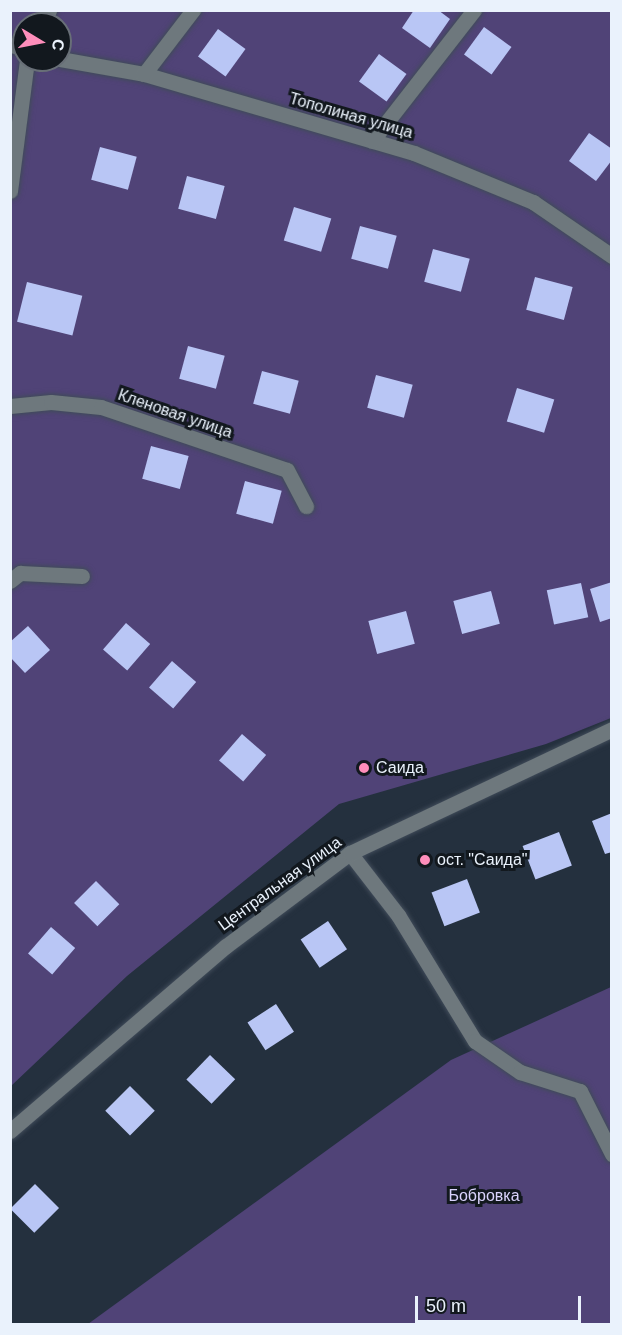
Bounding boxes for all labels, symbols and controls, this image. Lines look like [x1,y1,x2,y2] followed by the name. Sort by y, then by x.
[12,12,72,72] north arrow
[49,38,68,52] text: С
[287,89,415,143] street label: Тополиная улица
[115,385,235,443] street label: Кленовая улица
[376,758,424,778] place label: Саида
[357,761,371,775] marker: Саида
[215,833,345,935] street label: Центральная улица
[437,850,528,870] place label: ост. "Саида"
[418,853,432,867] marker: ост. "Саида"
[448,1186,520,1206] park label: Бобровка
[418,1284,584,1322] scale bar
[426,1296,466,1316] text: 50 m

